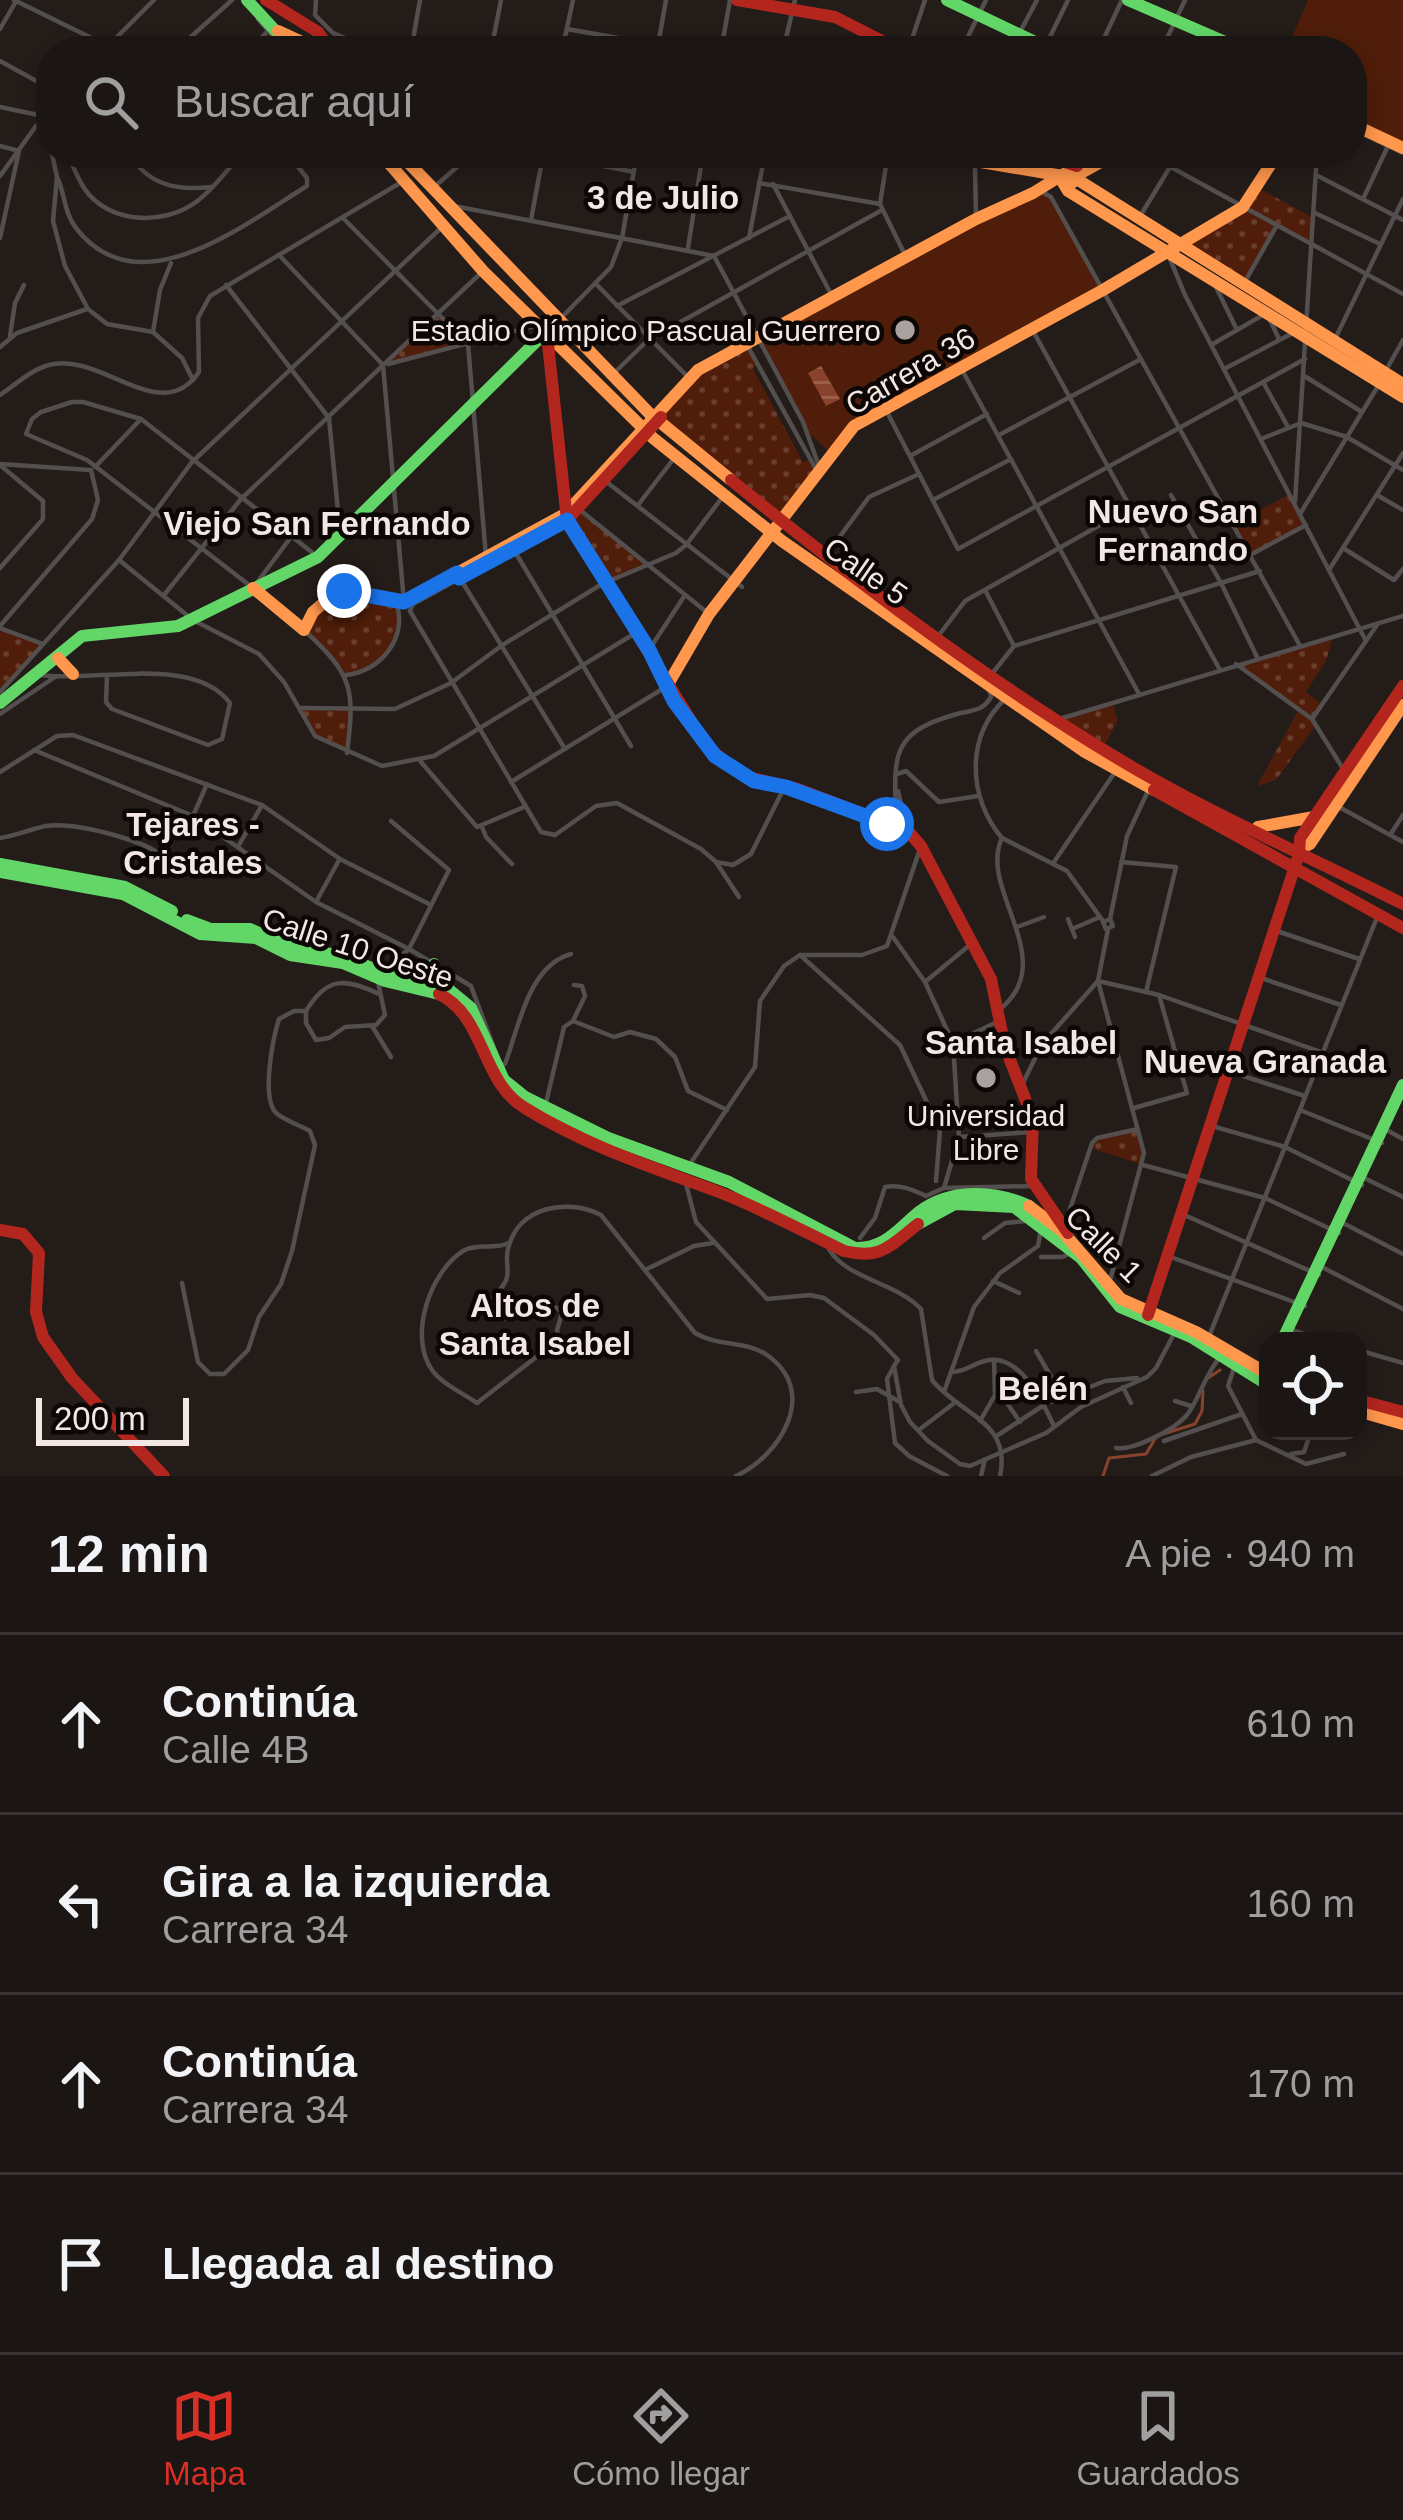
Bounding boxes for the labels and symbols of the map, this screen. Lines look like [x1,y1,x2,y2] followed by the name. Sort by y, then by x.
[587,179,739,216] district label: 3 de Julio
[411,314,881,347] place label: Estadio Olímpico Pascual Guerrero
[892,317,918,343] marker: Estadio Olímpico Pascual Guerrero
[840,321,980,421] street label: Carrera 36
[1088,493,1258,568] district label: Nuevo San Fernando
[163,505,471,542] district label: Viejo San Fernando
[818,531,914,611] street label: Calle 5
[317,564,371,618] route end
[860,797,914,851] route start
[123,806,263,881] district label: Tejares - Cristales
[259,902,457,994] street label: Calle 10 Oeste
[925,1024,1117,1061] district label: Santa Isabel
[1144,1043,1387,1080] district label: Nueva Granada
[973,1065,999,1091] marker: Universidad Libre
[907,1099,1065,1166] place label: Universidad Libre
[1059,1199,1149,1289] street label: Calle 1
[439,1287,631,1362] district label: Altos de Santa Isabel
[998,1370,1088,1407] district label: Belén
[36,1392,189,1445] scale bar

